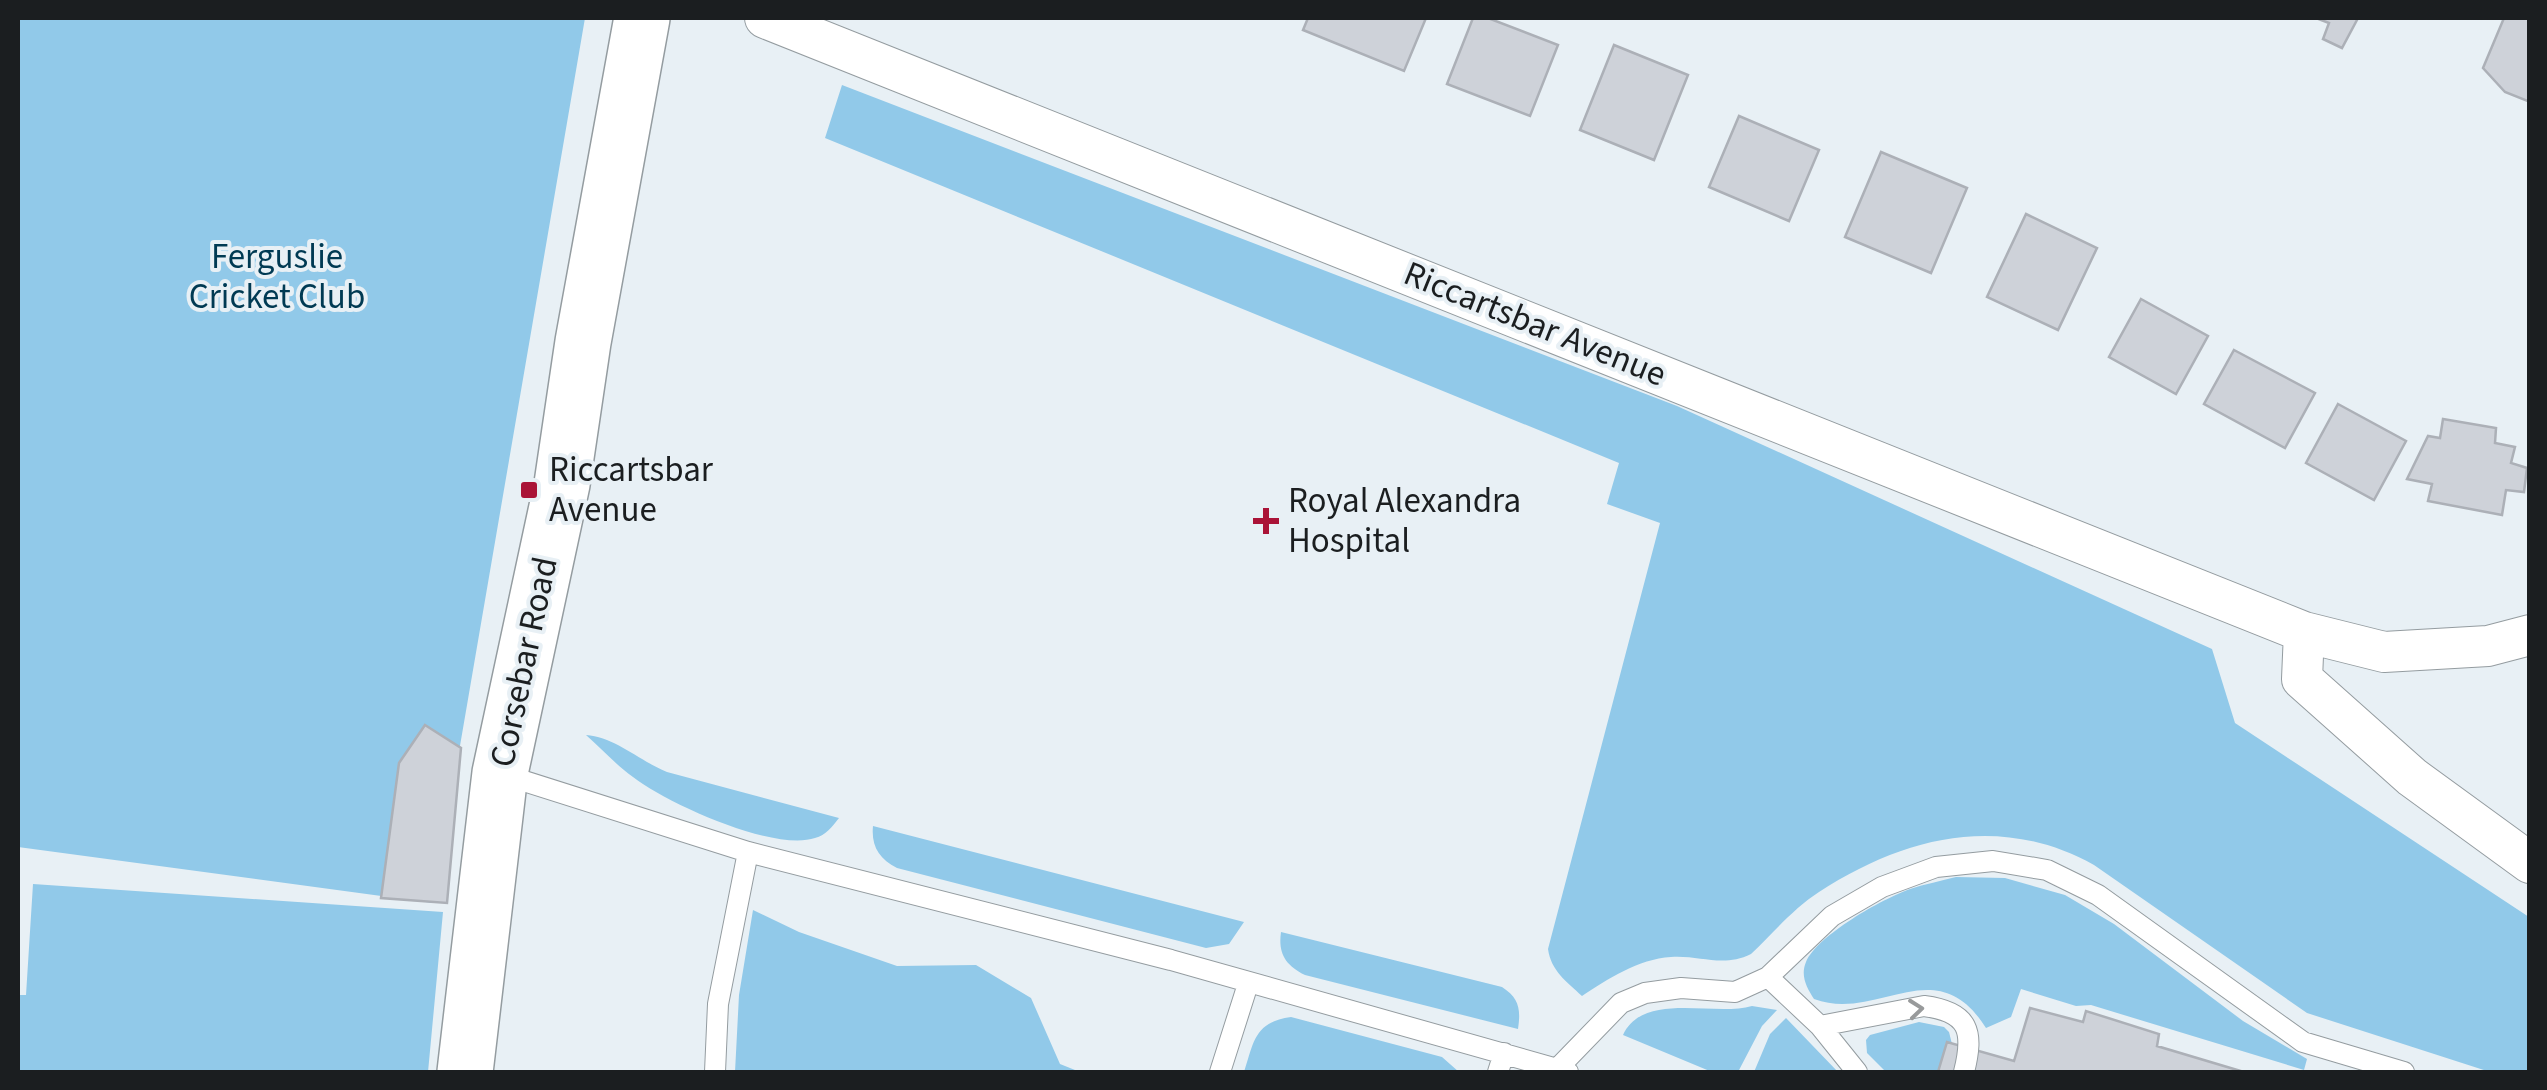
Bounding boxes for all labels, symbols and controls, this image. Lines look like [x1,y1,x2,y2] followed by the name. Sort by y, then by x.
[189,232,365,322] park label: Ferguslie Cricket Club
[1396,249,1674,399] street label: Riccartsbar Avenue
[549,445,714,535] place label: Riccartsbar Avenue
[1288,476,1521,566] place label: Royal Alexandra Hospital
[518,479,540,501] marker: Riccartsbar Avenue
[1253,508,1279,534] marker: Royal Alexandra Hospital
[477,552,571,772] street label: Corsebar Road
[1908,999,1924,1020] one-way arrow

